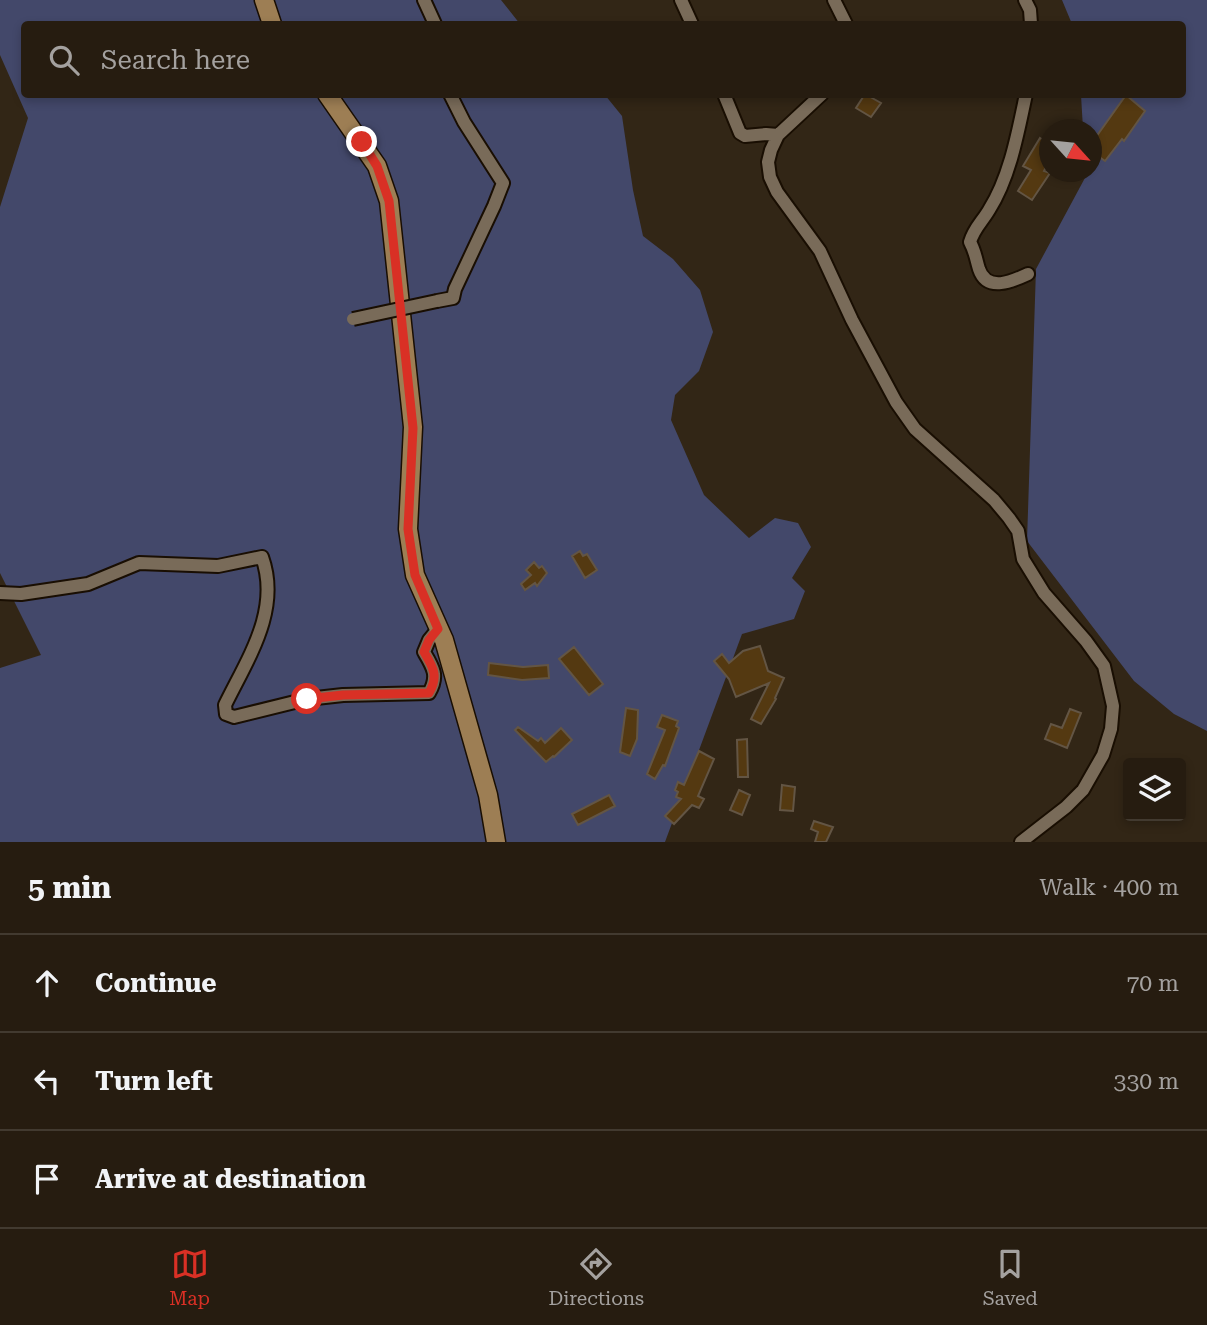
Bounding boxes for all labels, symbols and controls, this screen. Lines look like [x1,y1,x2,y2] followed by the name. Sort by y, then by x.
[21,21,1186,98] search box
[45,41,83,79] icon: search
[101,45,250,75] text: Search here
[1039,119,1102,182] north arrow
[346,126,377,157] route end
[291,683,322,714] route start
[1123,758,1186,821] map controls
[1123,758,1186,821] button: layers
[28,870,111,905] text: 5 min
[1040,874,1179,901] text: Walk · 400 m
[28,964,66,1002] icon: ahead
[95,968,217,998] text: Continue
[1126,970,1179,997] text: 70 m
[28,1062,66,1100] icon: left
[95,1066,213,1096] text: Turn left
[1114,1068,1179,1095] text: 330 m
[28,1160,66,1198] icon: arrive
[95,1164,366,1194] text: Arrive at destination
[169,1245,210,1310] tab: Map
[548,1245,644,1310] tab: Directions
[983,1245,1038,1310] tab: Saved

